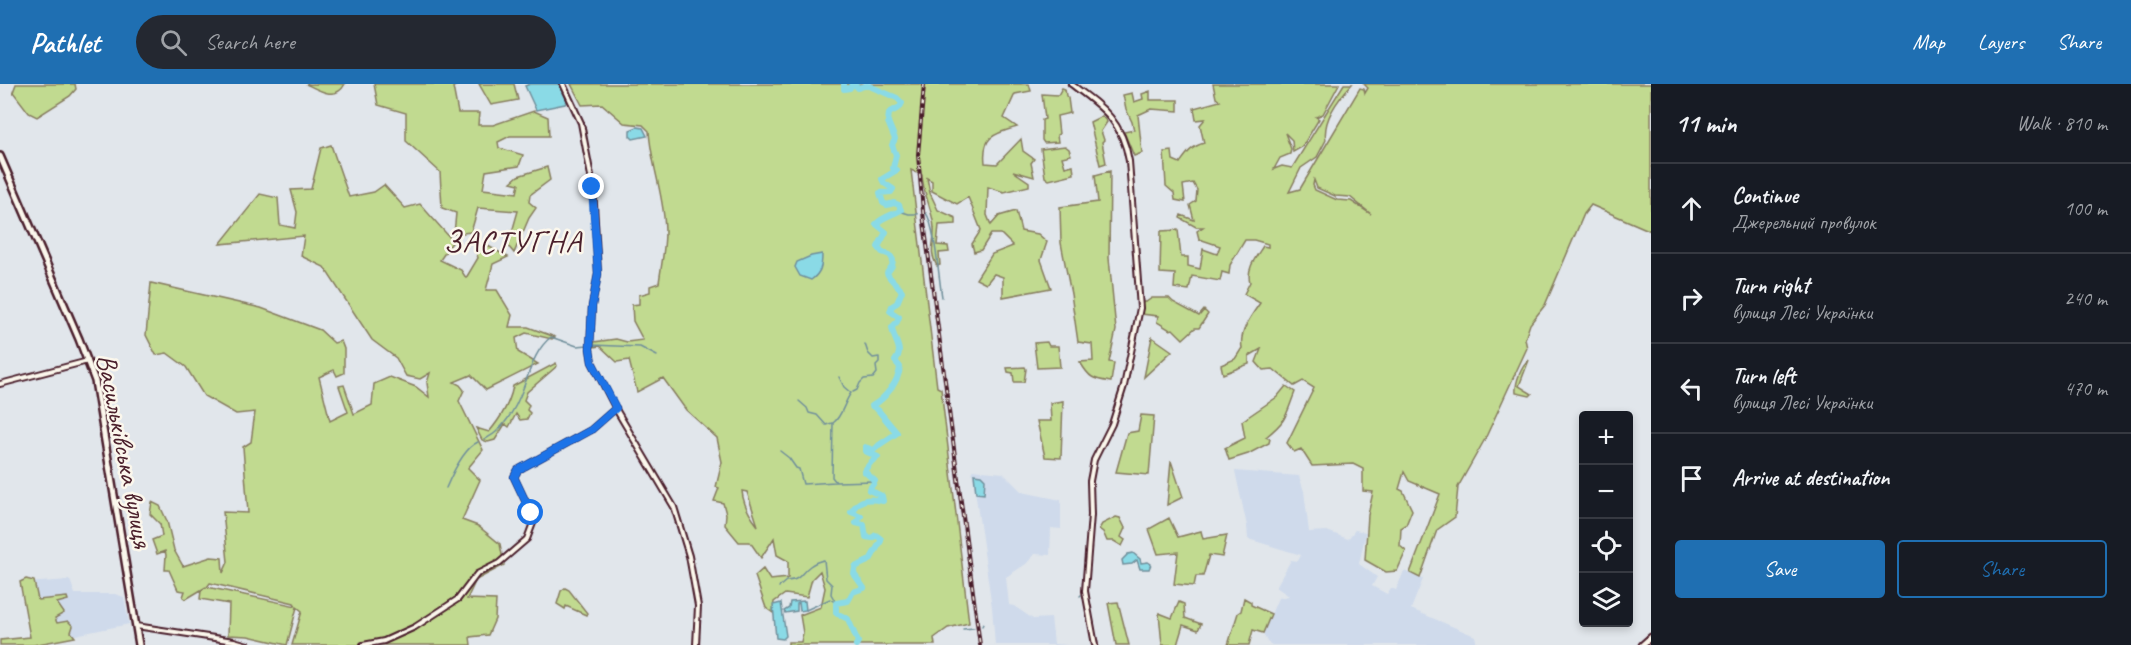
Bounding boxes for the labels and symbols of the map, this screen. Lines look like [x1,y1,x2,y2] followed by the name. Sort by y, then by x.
[578,173,604,199] route end
[443,221,583,262] district label: ЗАСТУГНА
[89,351,161,552] street label: Васильківська вулиця
[517,499,543,525] route start

